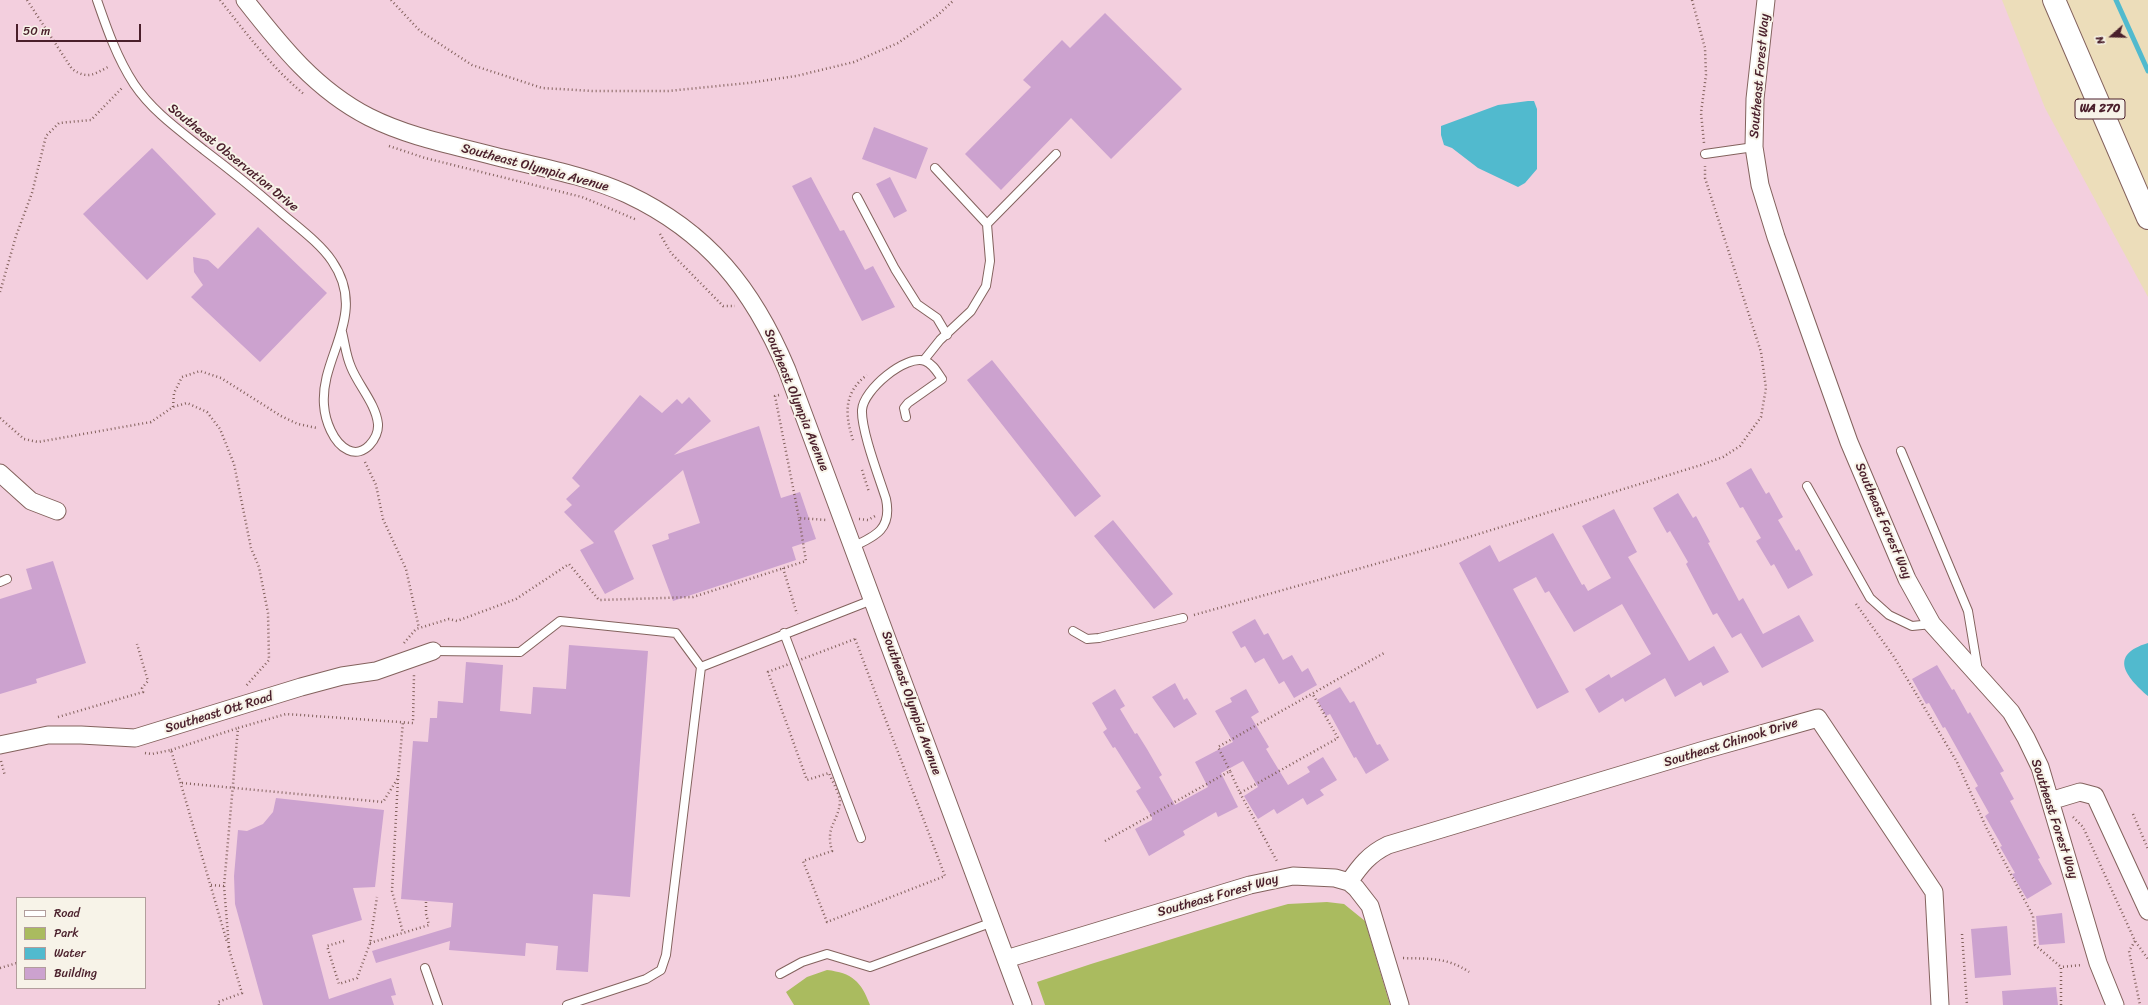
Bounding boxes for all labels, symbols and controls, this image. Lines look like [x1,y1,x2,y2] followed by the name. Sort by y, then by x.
[1747,13,1773,139] street label: Southeast Forest Way
[18,16,143,42] scale bar
[2092,16,2132,56] north arrow
[23,20,50,42] text: 50 m
[2090,33,2110,47] text: N
[2075,99,2125,119] road number: WA 270
[165,101,301,215] street label: Southeast Observation Drive
[460,141,610,195] street label: Southeast Olympia Avenue
[760,327,832,473] street label: Southeast Olympia Avenue
[1851,460,1915,582] street label: Southeast Forest Way
[878,629,944,777] street label: Southeast Olympia Avenue
[163,689,275,737] street label: Southeast Ott Road
[1662,715,1800,771] street label: Southeast Chinook Drive
[2027,757,2081,881] street label: Southeast Forest Way
[1156,871,1280,921] street label: Southeast Forest Way
[16,897,146,989] legend
[54,902,80,924] text: Road
[54,922,79,944] text: Park
[54,942,86,964] text: Water
[54,962,97,984] text: Building

